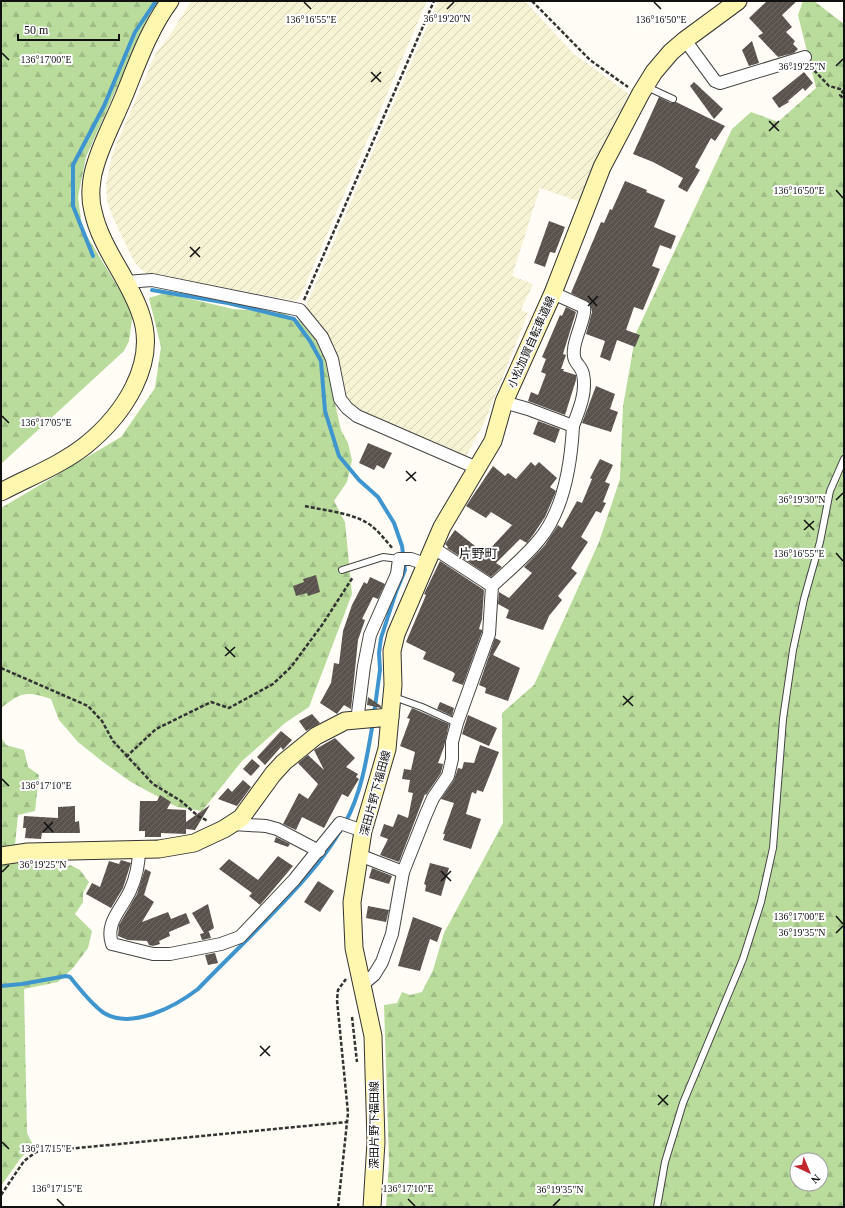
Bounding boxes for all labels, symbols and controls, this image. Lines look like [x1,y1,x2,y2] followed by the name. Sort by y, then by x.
[423,13,471,24] text: 36°19'20"N
[286,14,337,25] text: 136°16'55"E
[636,14,687,25] text: 136°16'50"E
[18,16,119,42] scale bar
[24,23,49,37] text: 50 m
[21,54,72,65] text: 136°17'00"E
[778,61,826,72] text: 36°19'25"N
[774,185,825,196] text: 136°16'50"E
[505,294,557,390] street label: 小松加賀自転車道線
[21,417,72,428] text: 136°17'05"E
[778,494,826,505] text: 36°19'30"N
[458,546,498,561] district label: 片野町
[774,548,825,559] text: 136°16'55"E
[358,749,392,837] street label: 深田片野下福田線
[21,780,72,791] text: 136°17'10"E
[19,859,67,870] text: 36°19'25"N
[774,911,825,922] text: 136°17'00"E
[778,927,826,938] text: 36°19'35"N
[368,1081,380,1169] street label: 深田片野下福田線
[21,1143,72,1154] text: 136°17'15"E
[789,1152,829,1192] north arrow
[809,1172,823,1186] text: N
[32,1183,83,1194] text: 136°17'15"E
[383,1183,434,1194] text: 136°17'10"E
[536,1184,584,1195] text: 36°19'35"N

